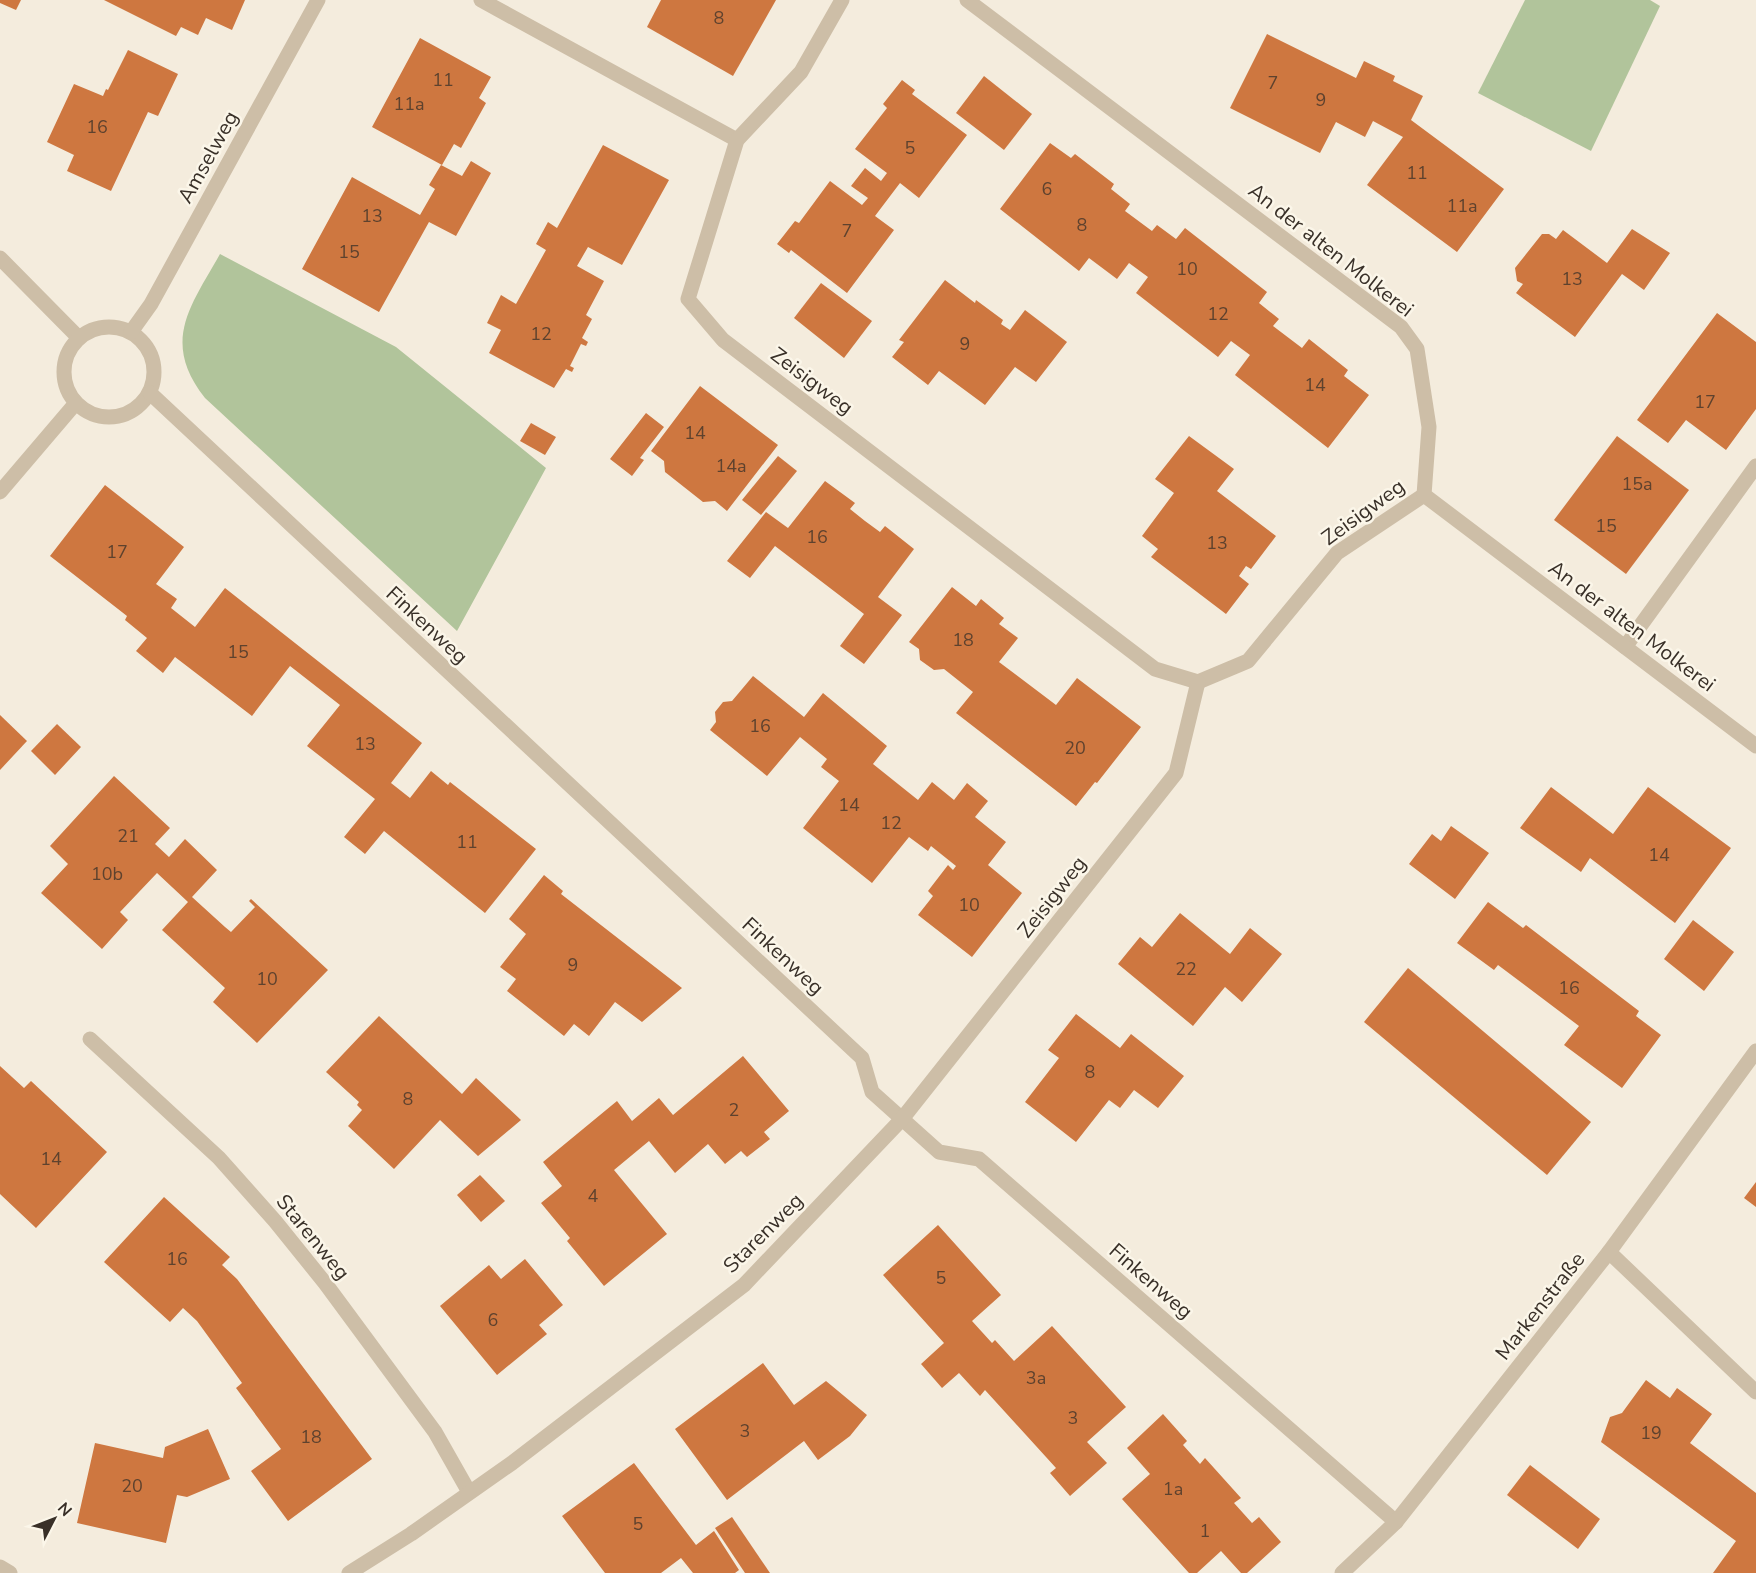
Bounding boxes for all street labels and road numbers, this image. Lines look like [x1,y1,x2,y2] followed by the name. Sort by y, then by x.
[171,106,245,208] street label: Amselweg
[1243,177,1419,323] street label: An der alten Molkerei
[765,341,859,421] street label: Zeisigweg
[1316,472,1410,552] street label: Zeisigweg
[1543,554,1721,698] street label: An der alten Molkerei
[380,580,474,670] street label: Finkenweg
[1011,850,1093,944] street label: Zeisigweg
[736,911,830,1001] street label: Finkenweg
[717,1187,809,1279] street label: Starenweg
[270,1188,356,1286] street label: Starenweg
[1103,1237,1199,1325] street label: Finkenweg
[1489,1246,1591,1366] street label: Markenstraße

